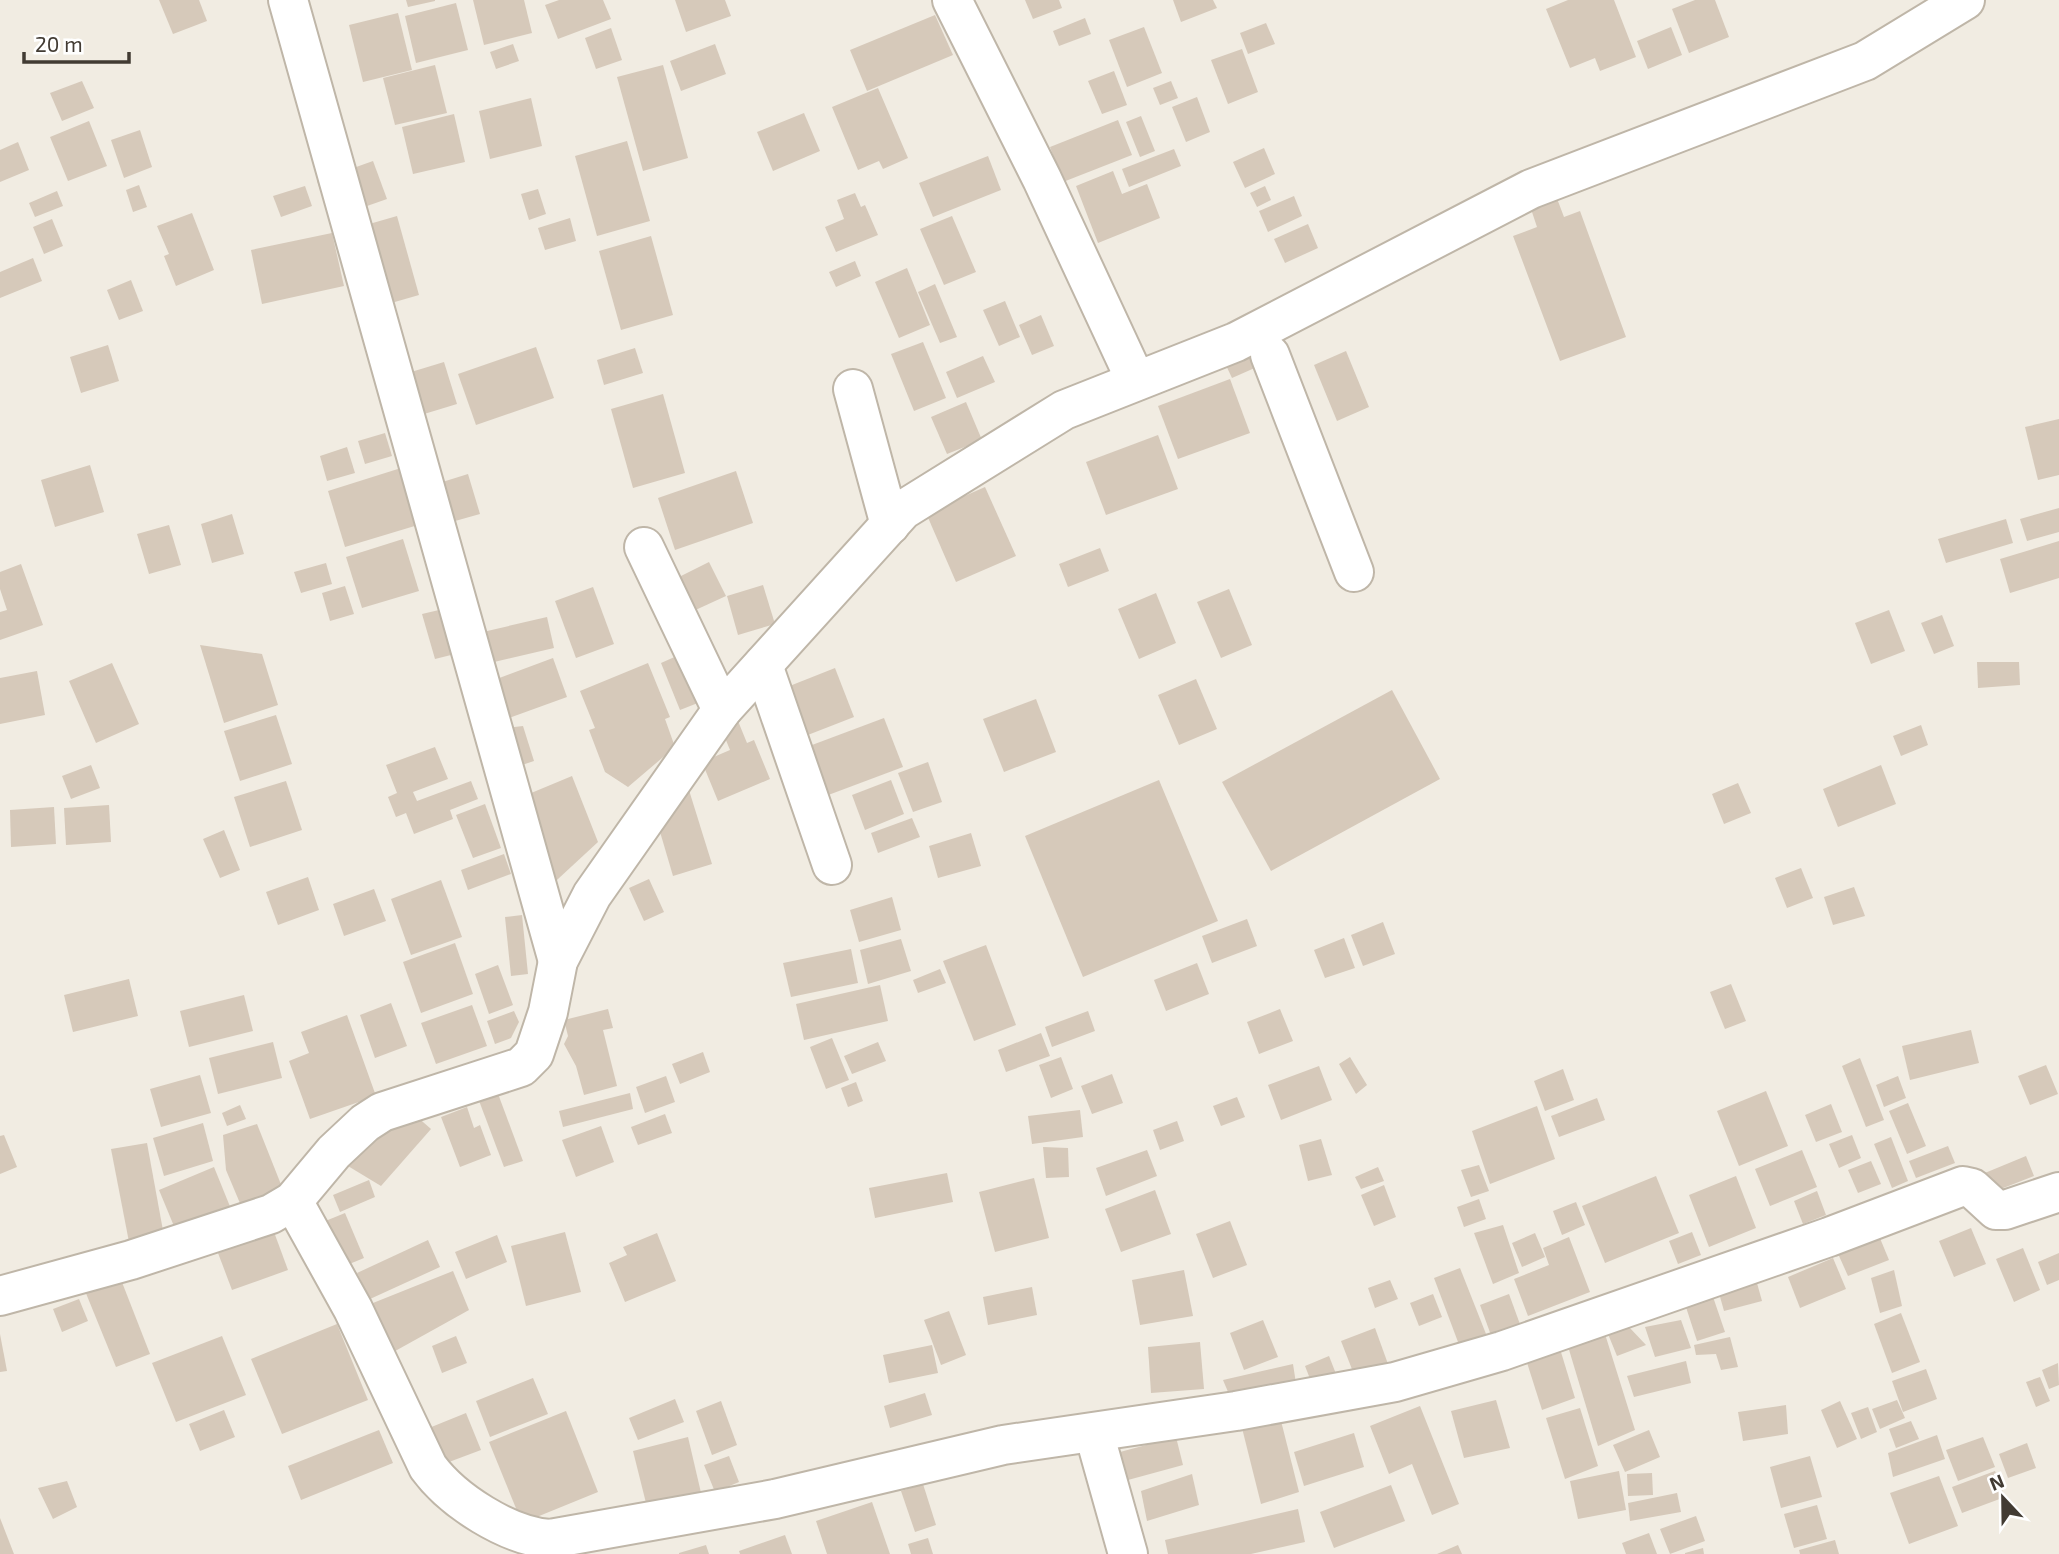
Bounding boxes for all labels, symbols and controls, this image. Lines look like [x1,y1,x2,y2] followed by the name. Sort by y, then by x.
[24,21,130,65] scale bar
[35,31,83,56] text: 20 m
[1968,1463,2038,1533] north arrow
[1986,1469,2007,1495] text: N

